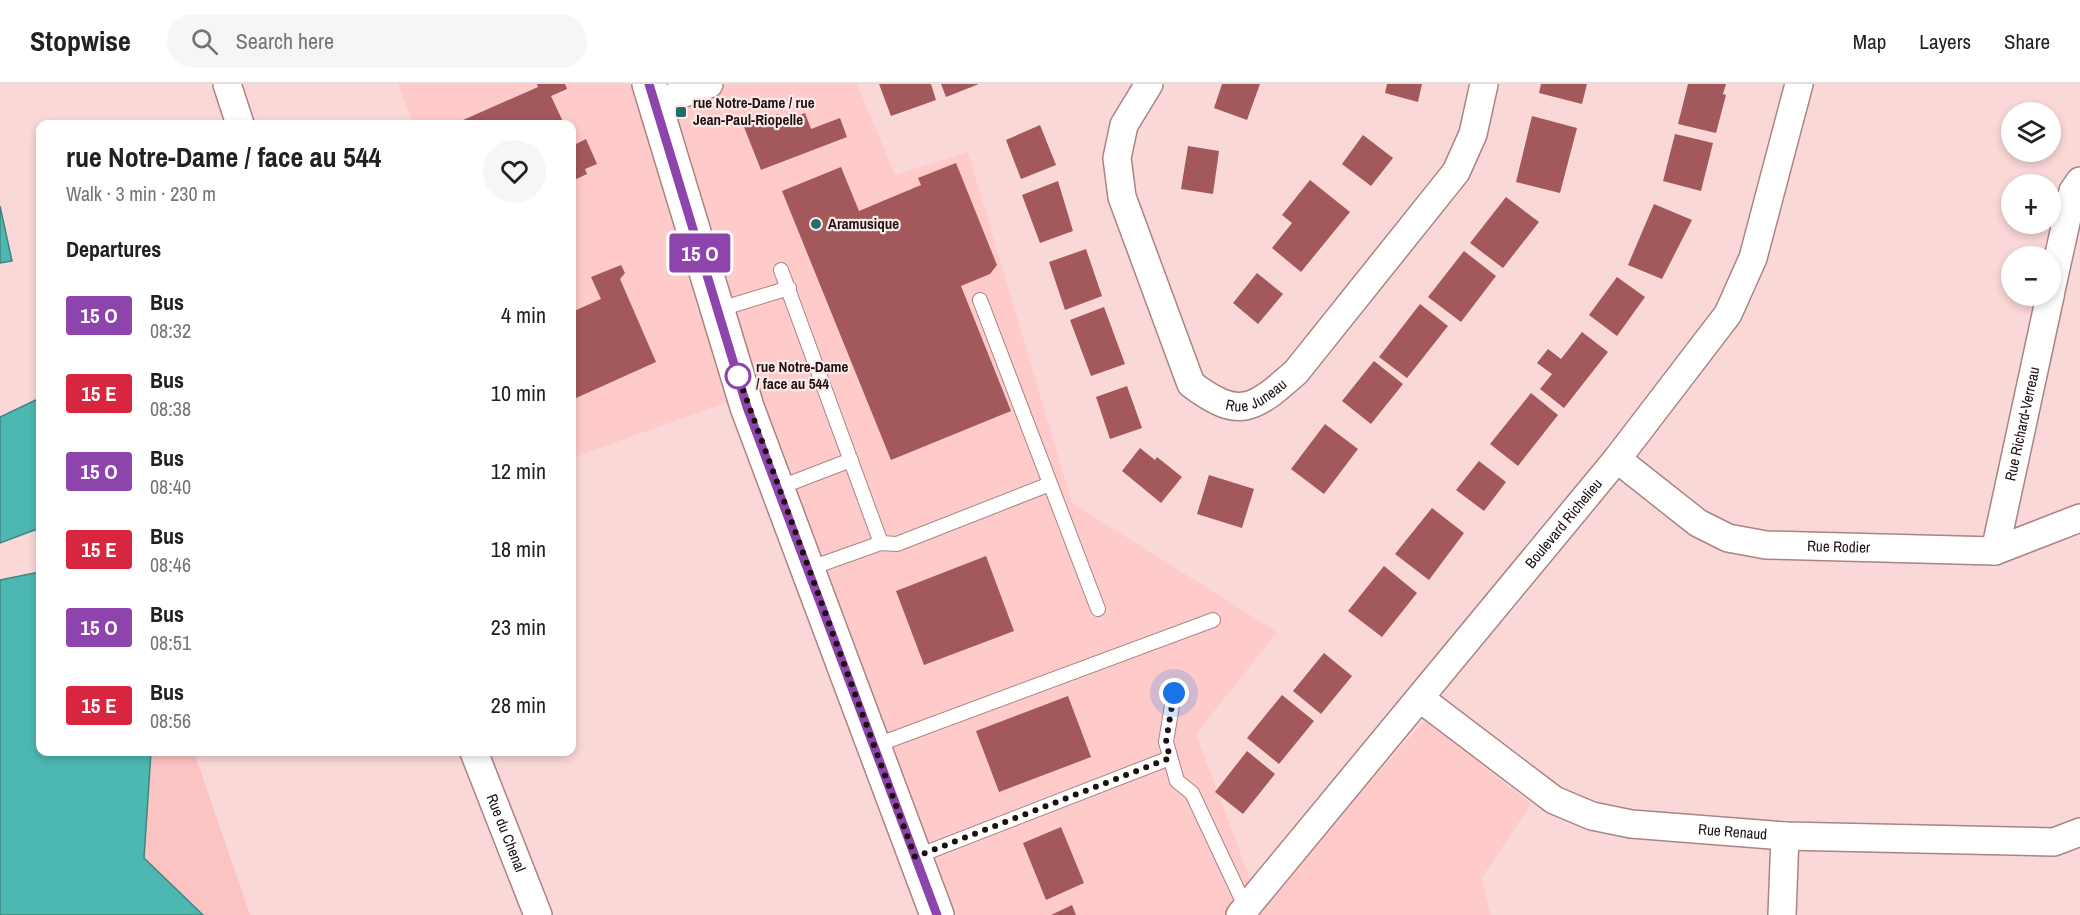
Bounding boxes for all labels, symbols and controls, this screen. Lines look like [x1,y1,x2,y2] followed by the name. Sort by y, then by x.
[167,14,587,68] search box
[30,22,131,60] text: Stopwise
[188,25,221,58] icon: search
[236,26,334,56] text: Search here
[1853,27,1886,56] text: Map
[1919,27,1971,56] text: Layers
[2004,27,2050,56] text: Share
[693,92,815,130] place label: rue Notre-Dame / rue Jean-Paul-Riopelle
[2001,102,2061,306] map controls
[2001,102,2061,162] button: layers
[674,105,688,119] marker: rue Notre-Dame / rue Jean-Paul-Riopelle
[66,138,381,176] text: rue Notre-Dame / face au 544
[483,140,546,203] button: heart
[2001,174,2061,234] button: +
[66,180,216,207] text: Walk · 3 min · 230 m
[828,213,899,234] place label: Aramusique
[809,217,823,231] marker: Aramusique
[66,234,161,264] text: Departures
[658,234,742,272] line badge: 15 O
[681,239,719,268] text: 15 O
[2001,246,2061,306] button: −
[150,287,184,317] text: Bus
[501,300,546,330] text: 4 min
[80,301,118,330] text: 15 O
[150,317,191,344] text: 08:32
[756,356,848,394] place label: rue Notre-Dame / face au 544
[725,363,751,389] marker: rue Notre-Dame / face au 544
[150,365,184,395] text: Bus
[1999,365,2044,483] street label: Rue Richard-Verreau
[1224,374,1291,417] street label: Rue Juneau
[491,378,546,408] text: 10 min
[81,379,117,408] text: 15 E
[150,395,191,422] text: 08:38
[150,443,184,473] text: Bus
[491,456,546,486] text: 12 min
[80,457,118,486] text: 15 O
[150,473,191,500] text: 08:40
[1520,474,1607,573] street label: Boulevard Richelieu
[150,521,184,551] text: Bus
[491,534,546,564] text: 18 min
[81,535,117,564] text: 15 E
[1807,535,1870,558] street label: Rue Rodier
[150,551,191,578] text: 08:46
[150,599,184,629] text: Bus
[491,612,546,642] text: 23 min
[80,613,118,642] text: 15 O
[150,629,191,656] text: 08:51
[150,677,184,707] text: Bus
[1159,678,1189,708] your location
[491,690,546,720] text: 28 min
[81,691,117,720] text: 15 E
[150,707,191,734] text: 08:56
[481,791,531,875] street label: Rue du Chenal
[1697,818,1768,845] street label: Rue Renaud

